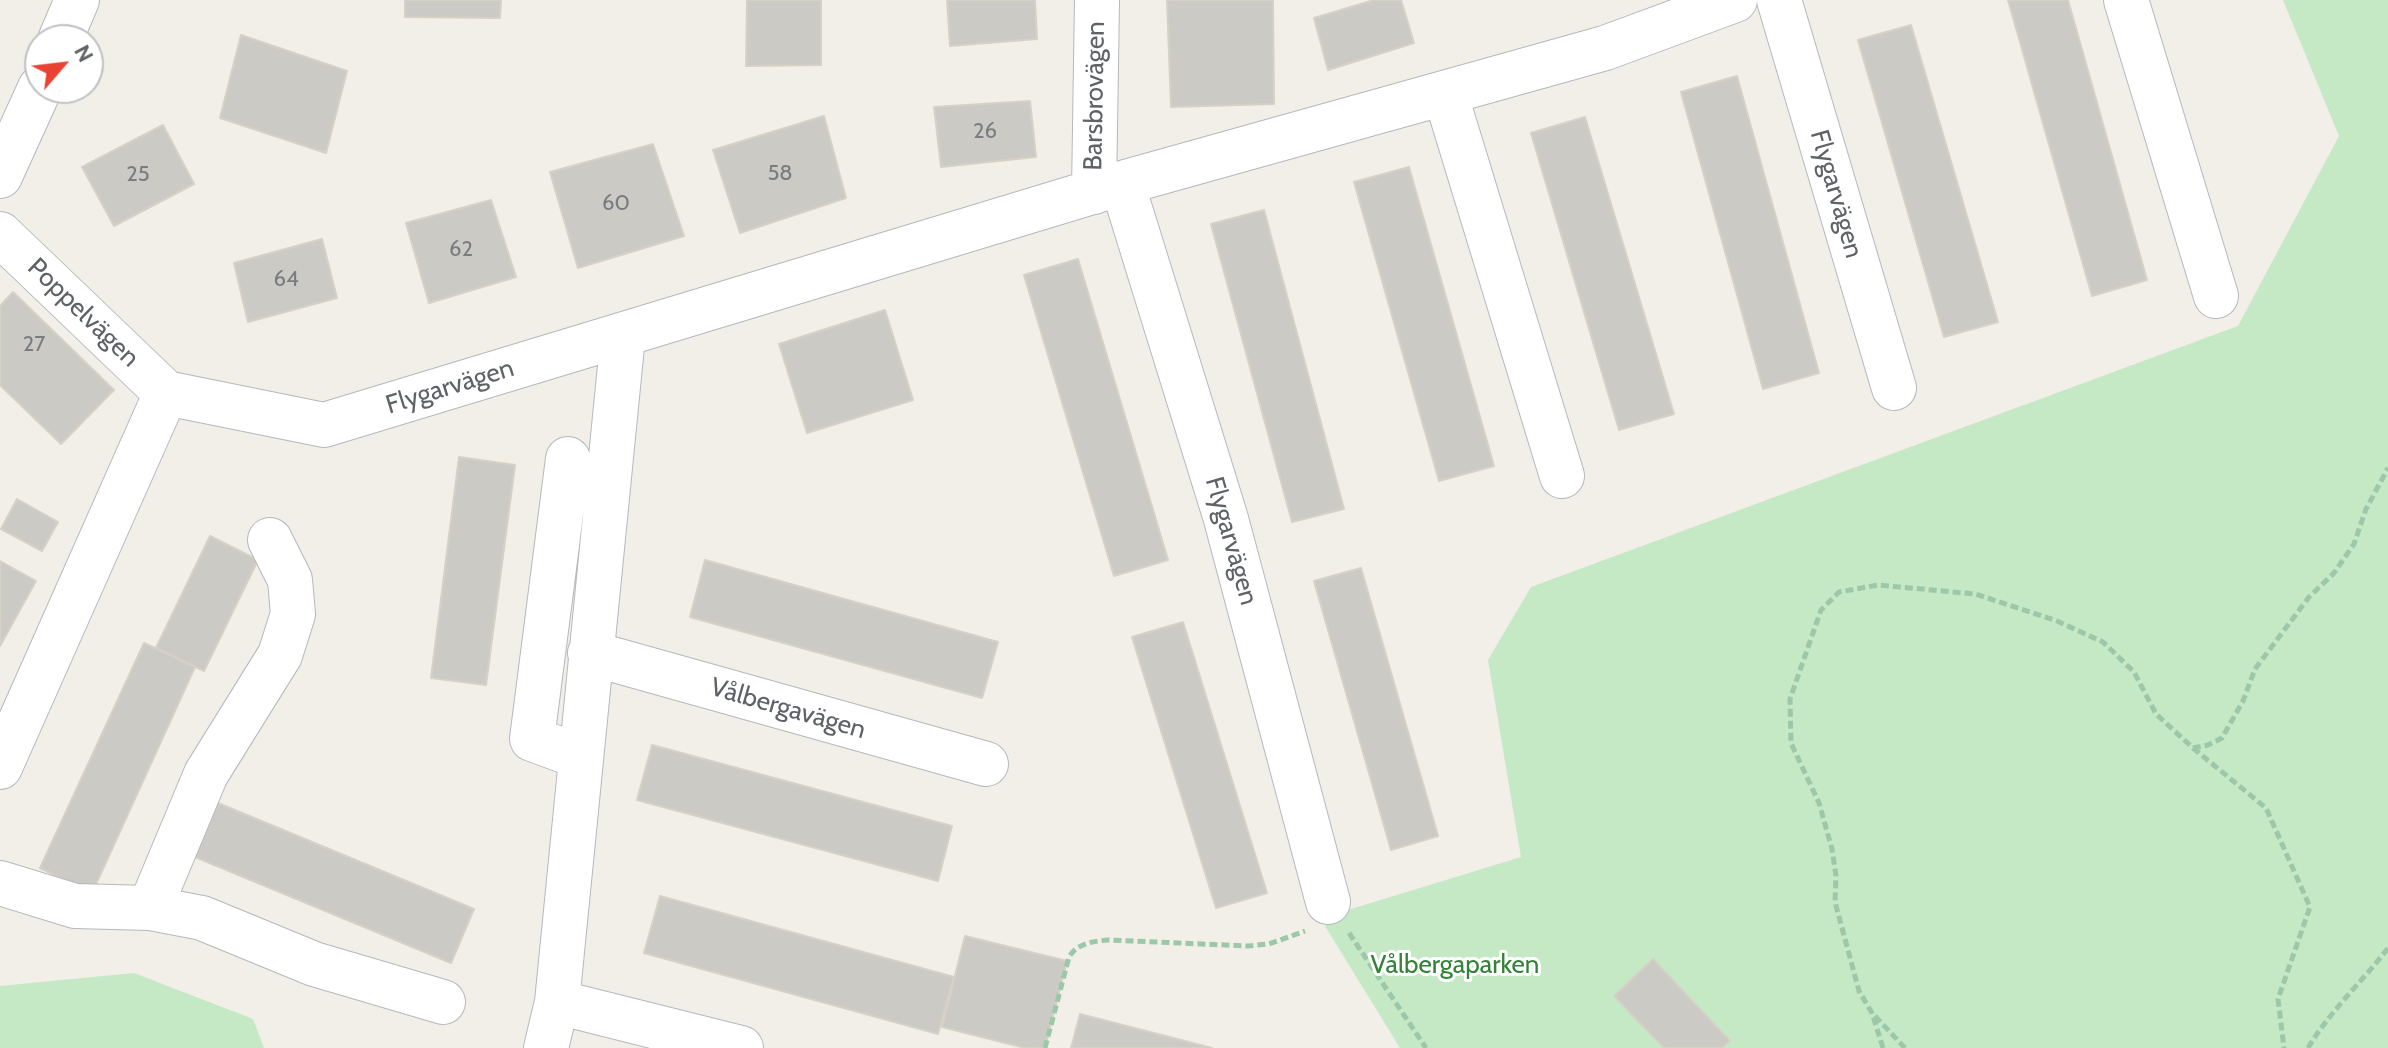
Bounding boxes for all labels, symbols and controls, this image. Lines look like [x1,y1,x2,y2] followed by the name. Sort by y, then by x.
[1078,21,1112,171] street label: Barsbrovägen
[24,24,104,104] north arrow
[68,40,99,67] text: N
[973,119,997,145] house number: 26
[1803,126,1869,262] street label: Flygarvägen
[767,161,793,187] house number: 58
[126,162,150,188] house number: 25
[602,191,630,217] house number: 60
[449,237,473,263] house number: 62
[21,252,145,374] street label: Poppelvägen
[273,267,299,293] house number: 64
[23,332,45,358] house number: 27
[382,353,518,421] street label: Flygarvägen
[1198,473,1264,609] street label: Flygarvägen
[707,672,869,746] street label: Vålbergavägen
[1371,949,1539,981] park label: Vålbergaparken

